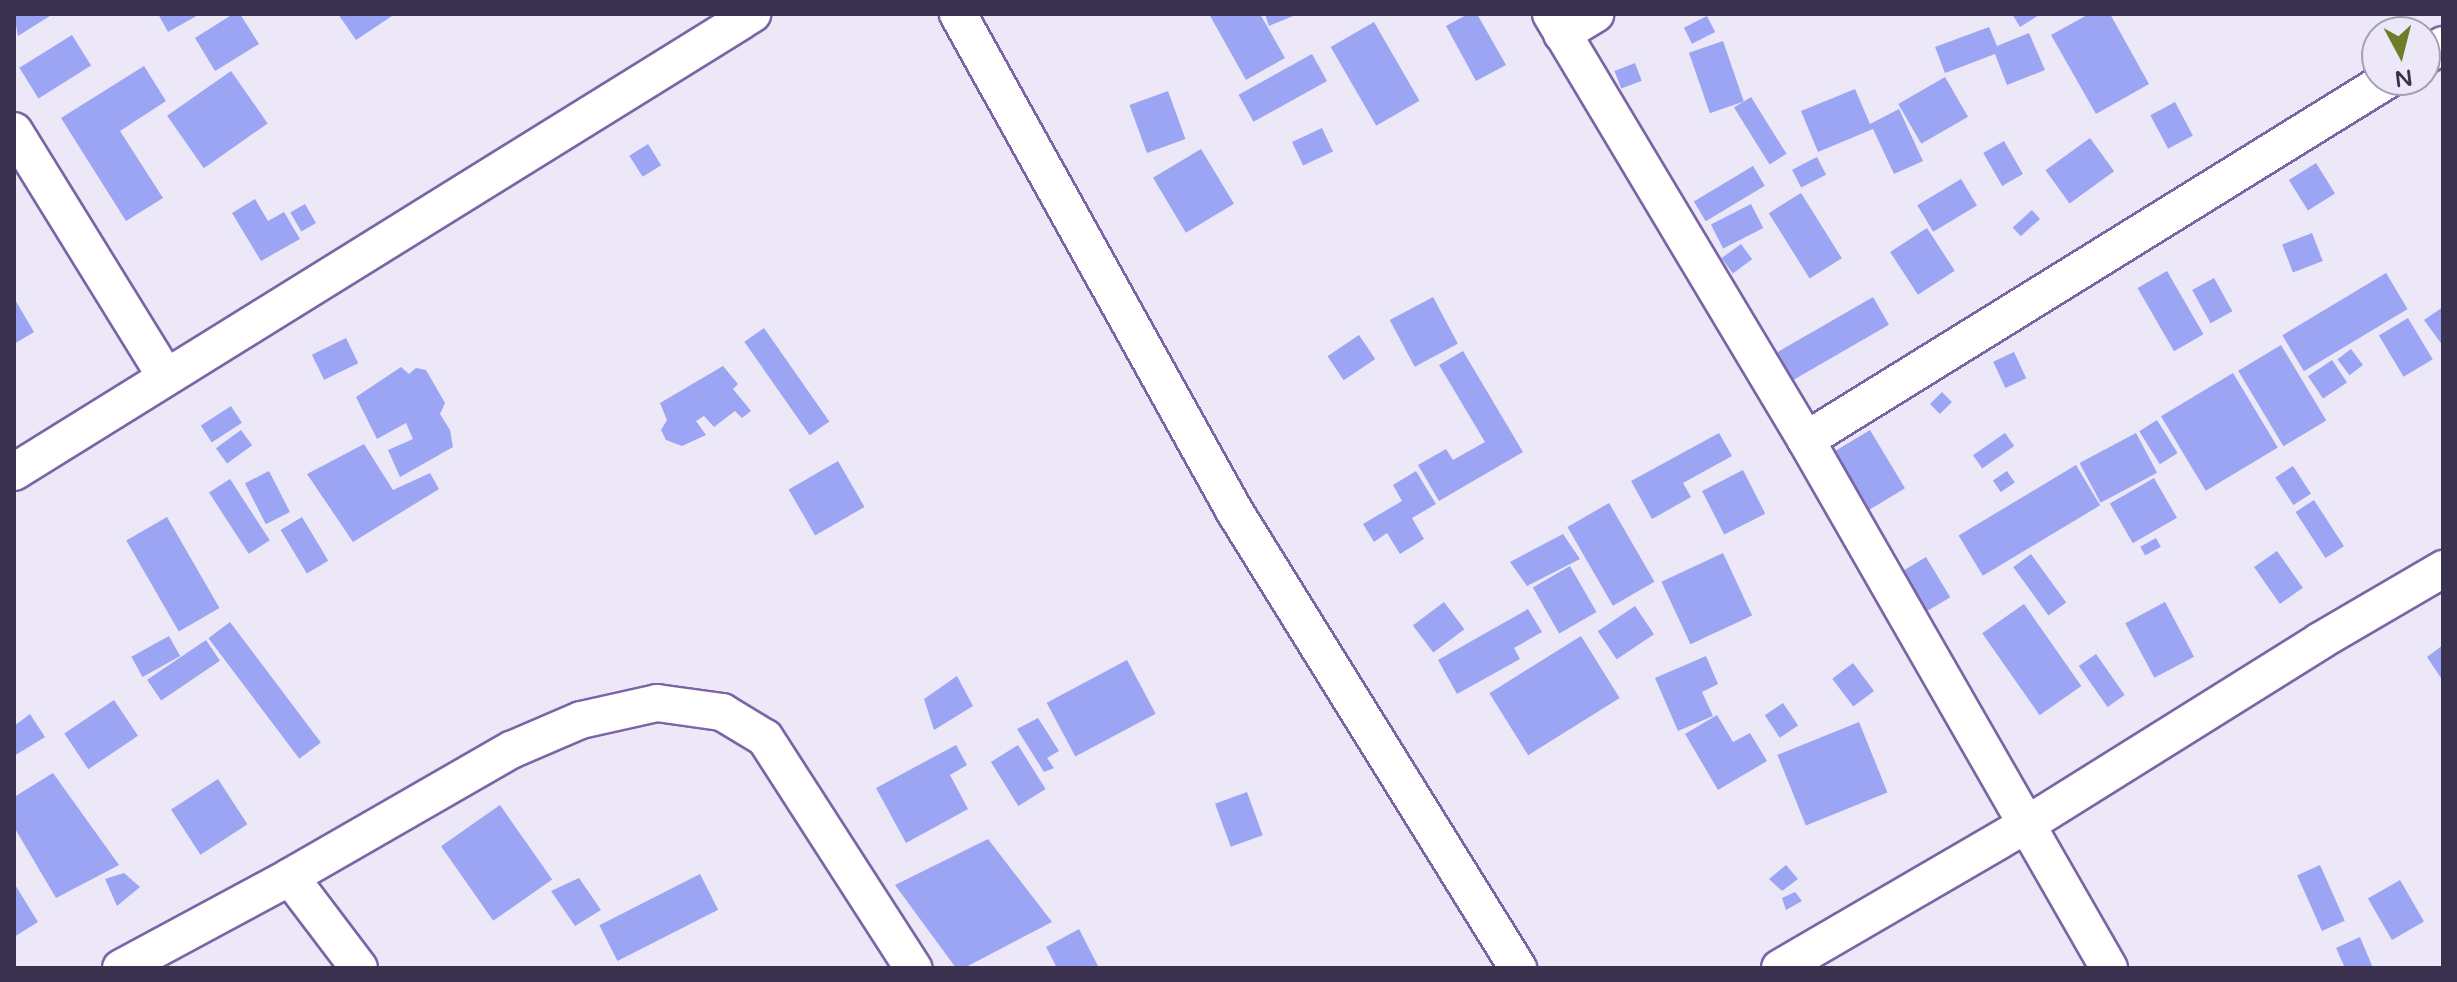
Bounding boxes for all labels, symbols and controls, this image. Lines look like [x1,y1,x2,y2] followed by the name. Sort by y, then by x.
[2361,16,2441,96] north arrow
[2393,64,2414,92] text: N

